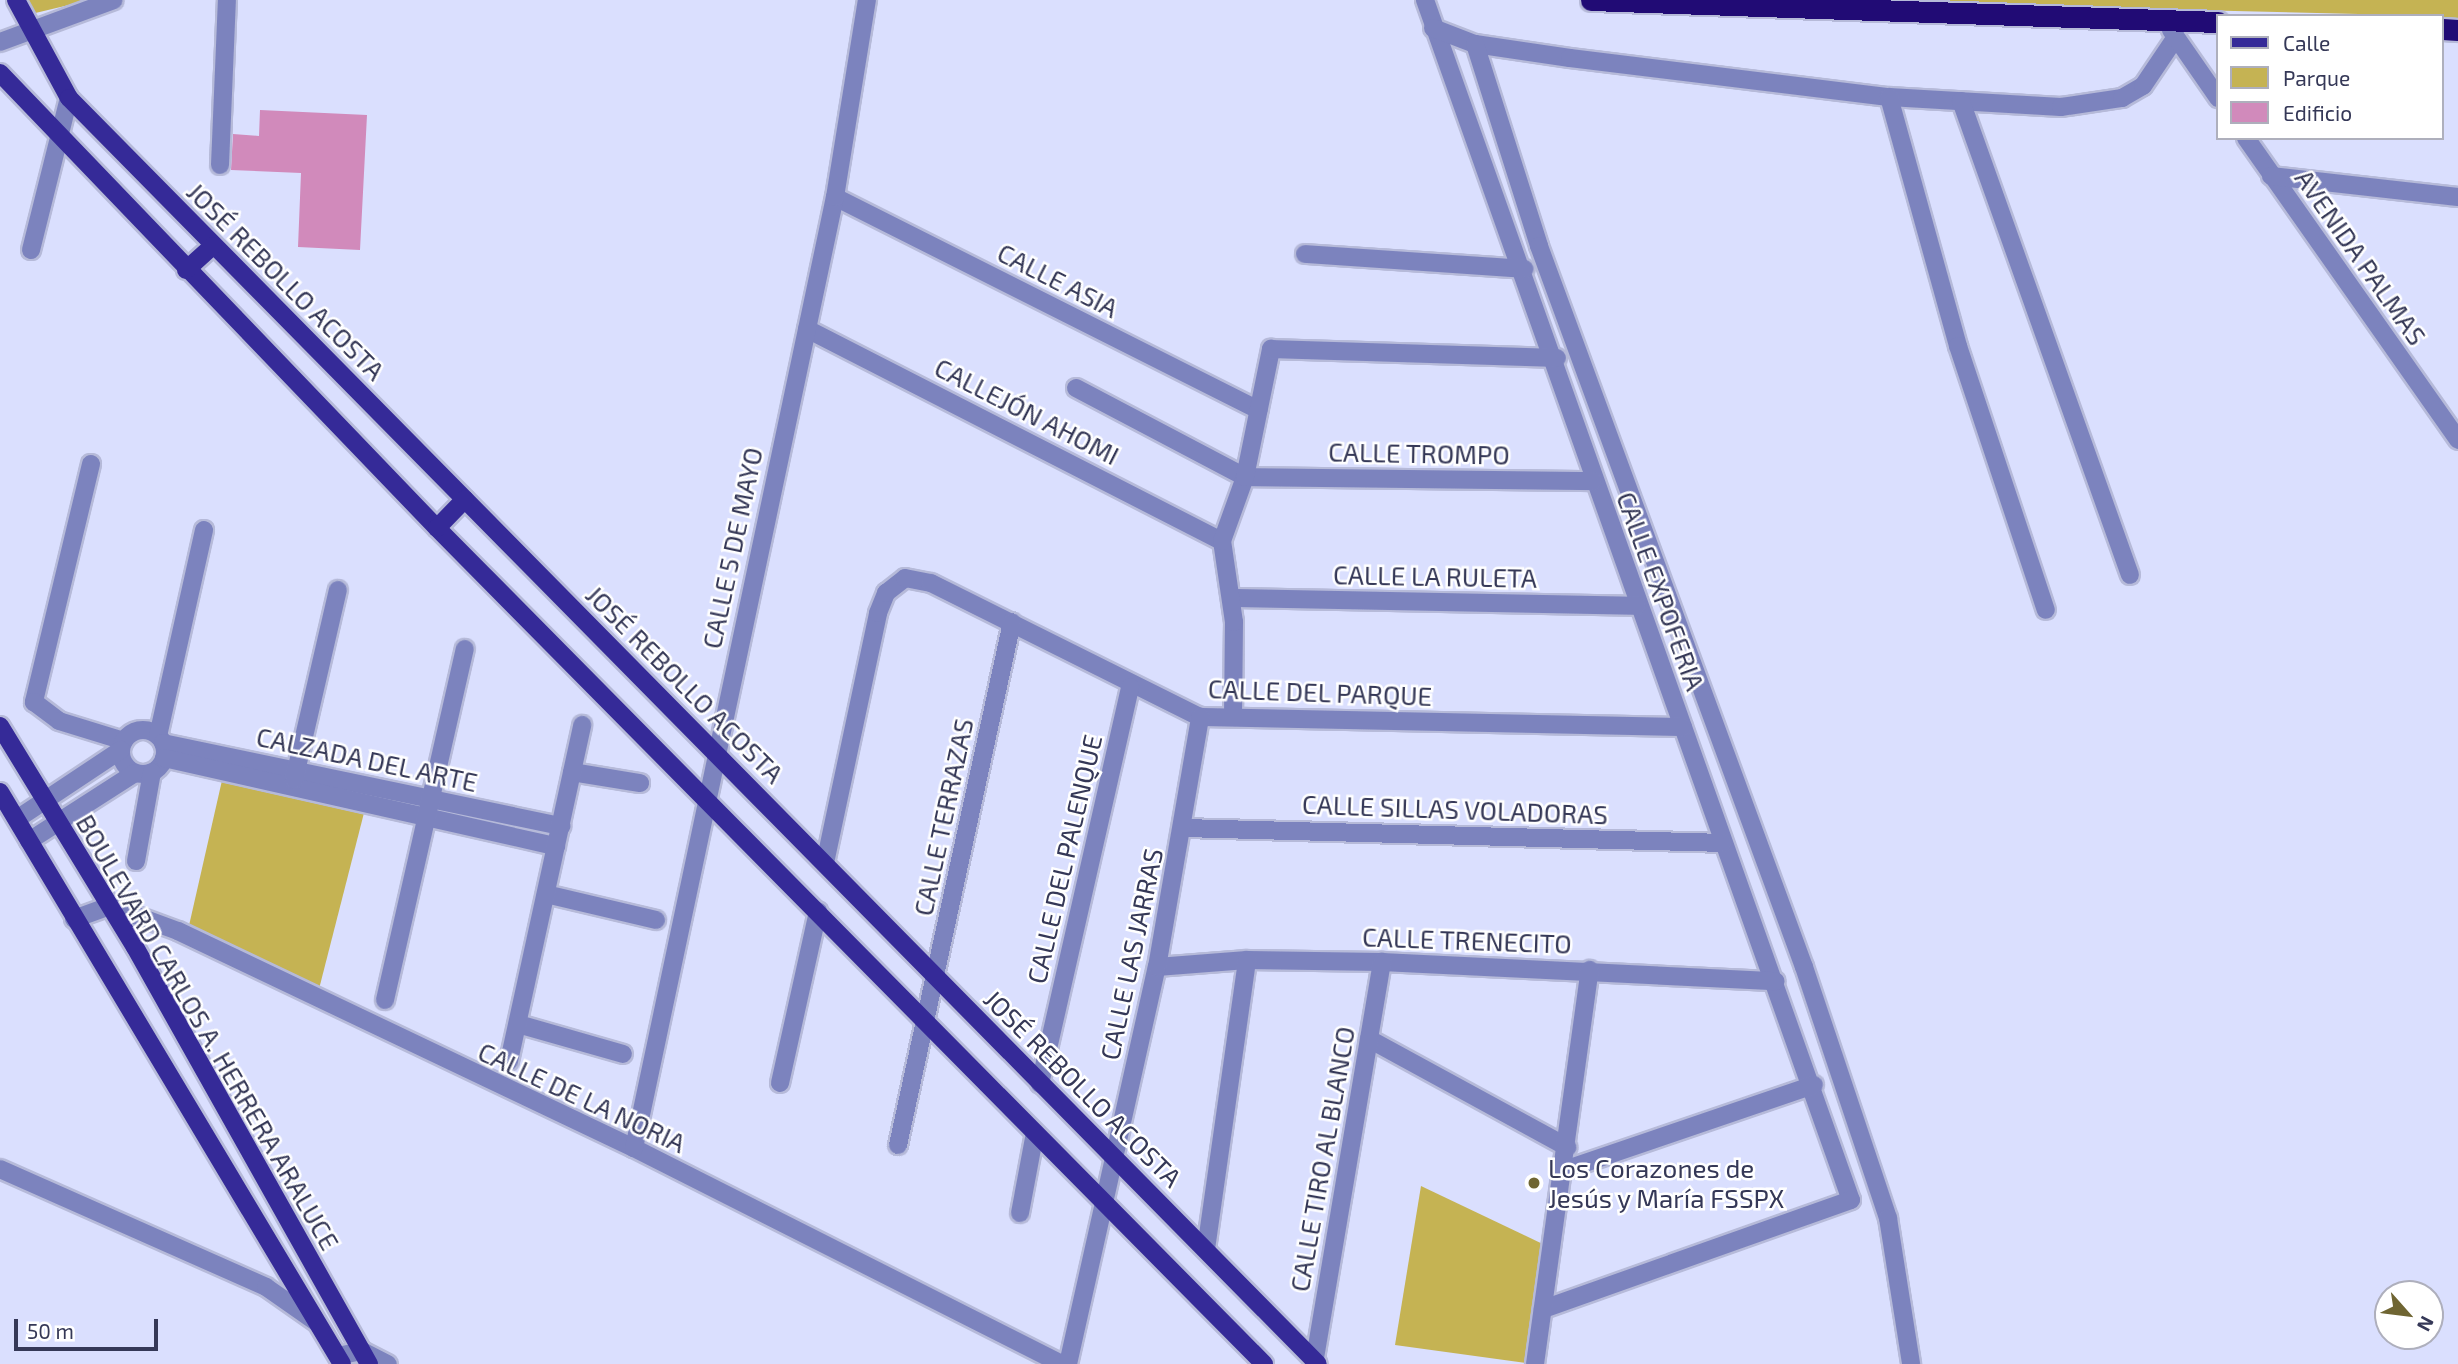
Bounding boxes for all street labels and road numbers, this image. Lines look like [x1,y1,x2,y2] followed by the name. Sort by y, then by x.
[2289,163,2433,351] street label: AVENIDA PALMAS
[181,176,391,386] street label: JOSÉ REBOLLO ACOSTA
[992,236,1124,324] street label: CALLE ASIA
[929,351,1125,471] street label: CALLEJÓN AHOMI
[1328,436,1510,470] street label: CALLE TROMPO
[695,445,769,651] street label: CALLE 5 DE MAYO
[1611,488,1711,694] street label: CALLE EXPOFERIA
[1333,559,1537,593] street label: CALLE LA RULETA
[580,579,790,789] street label: JOSÉ REBOLLO ACOSTA
[1207,672,1433,712] street label: CALLE DEL PARQUE
[907,715,979,919] street label: CALLE TERRAZAS
[253,720,481,798] street label: CALZADA DEL ARTE
[1020,731,1108,987] street label: CALLE DEL PALENQUE
[1301,788,1609,830] street label: CALLE SILLAS VOLADORAS
[70,808,346,1256] street label: BOULEVARD CARLOS A. HERRERA ARALUCE
[1093,845,1169,1063] street label: CALLE LAS JARRAS
[1361,921,1573,959] street label: CALLE TRENECITO
[978,983,1188,1193] street label: JOSÉ REBOLLO ACOSTA
[1283,1023,1361,1295] street label: CALLE TIRO AL BLANCO
[473,1035,691,1159] street label: CALLE DE LA NORIA

